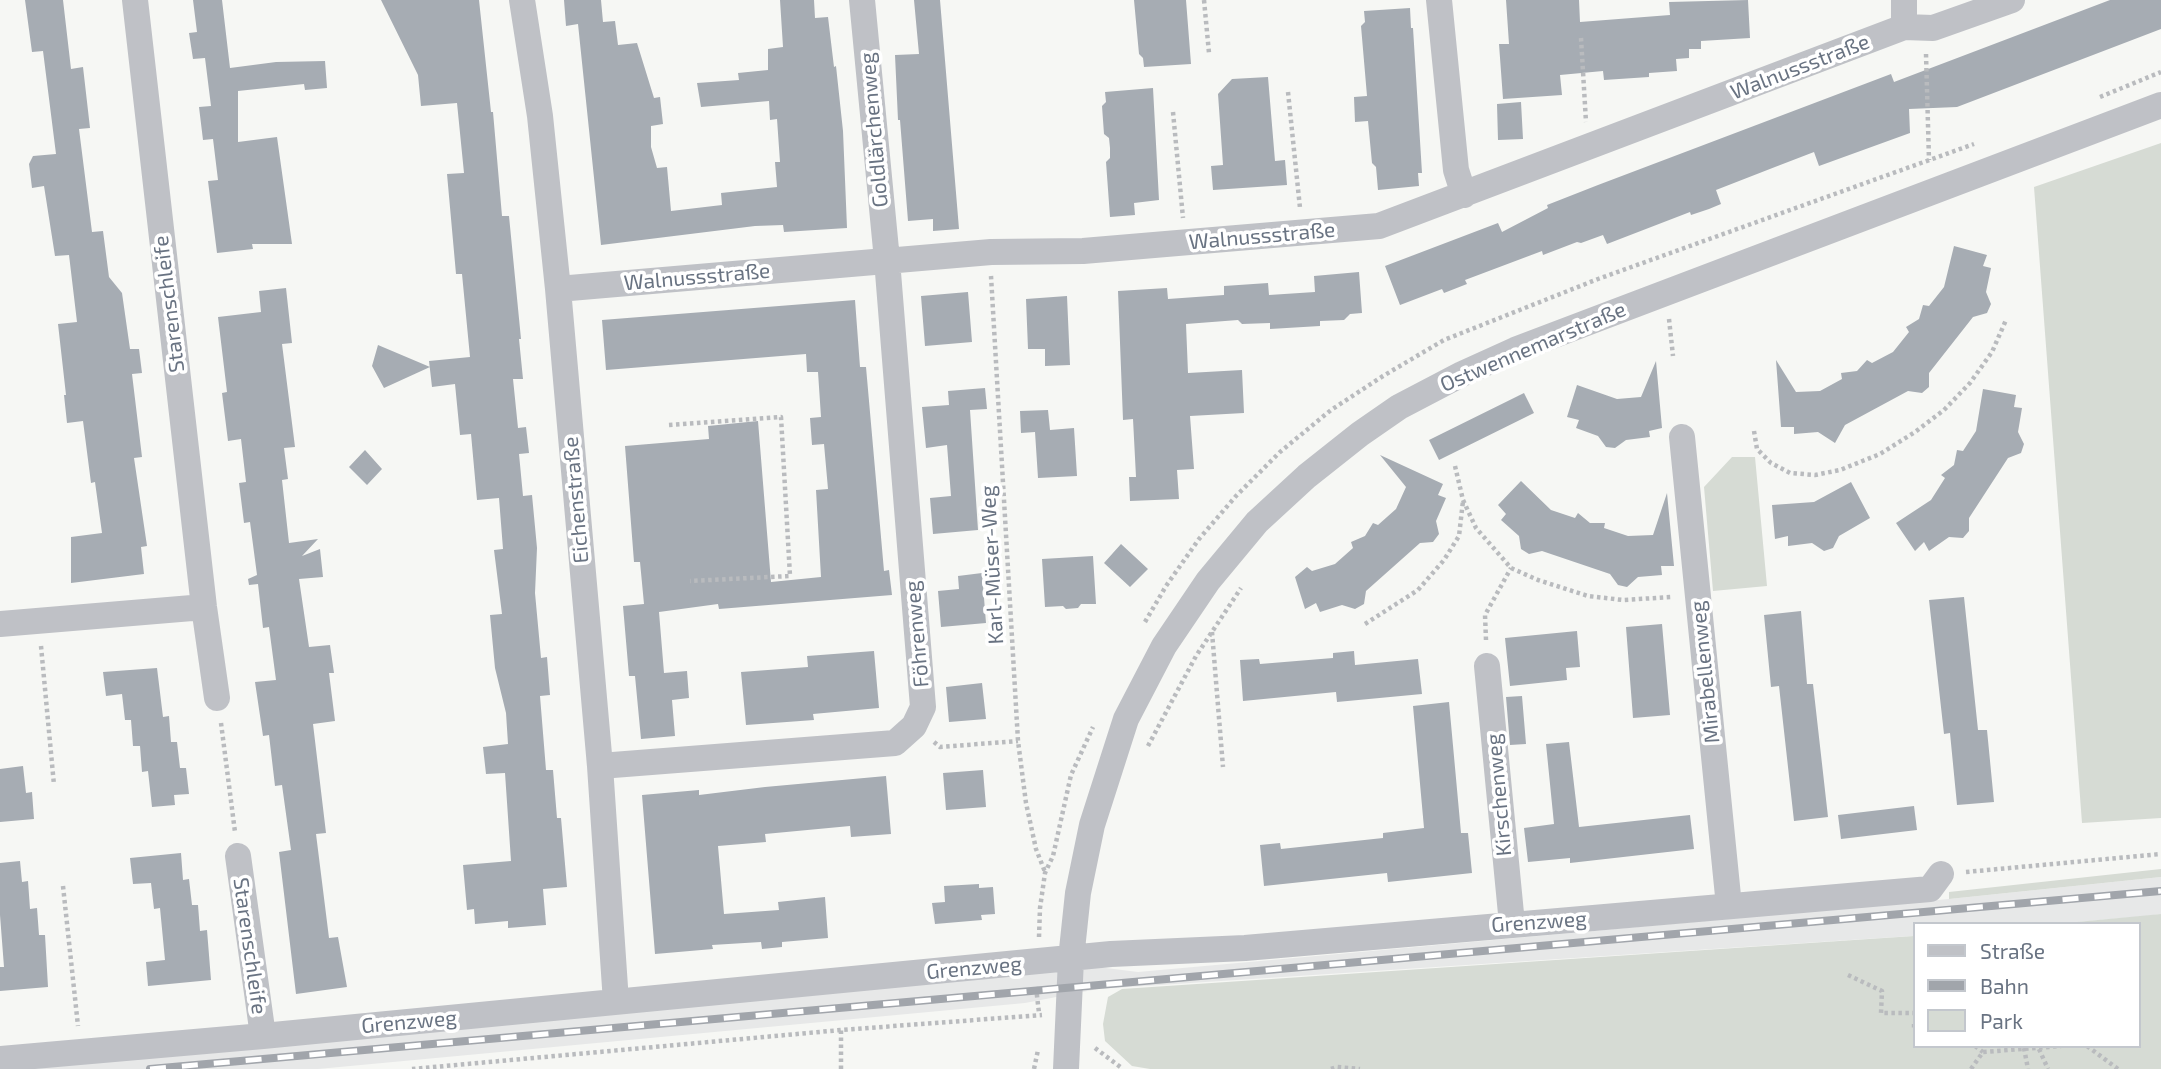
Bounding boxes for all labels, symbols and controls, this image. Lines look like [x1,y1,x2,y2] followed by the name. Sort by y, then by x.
[1727,29,1873,105] street label: Walnussstraße
[855,51,893,209] street label: Goldlärchenweg
[1188,217,1336,255] street label: Walnussstraße
[148,234,190,374] street label: Starenschleife
[623,258,771,296] street label: Walnussstraße
[1436,296,1630,398] street label: Ostwennemarstraße
[558,436,594,564] street label: Eichenstraße
[975,485,1009,645] street label: Karl-Müser-Weg
[900,580,934,688] street label: Föhrenweg
[1685,600,1725,744] street label: Mirabellenweg
[1481,733,1517,857] street label: Kirschenweg
[228,876,272,1016] street label: Starenschleife
[1490,906,1588,938] street label: Grenzweg
[1912,922,2140,1048] legend
[1980,938,2045,963] text: Straße
[925,951,1023,985] street label: Grenzweg
[1980,973,2029,998] text: Bahn
[360,1005,458,1039] street label: Grenzweg
[1980,1008,2023,1033] text: Park

